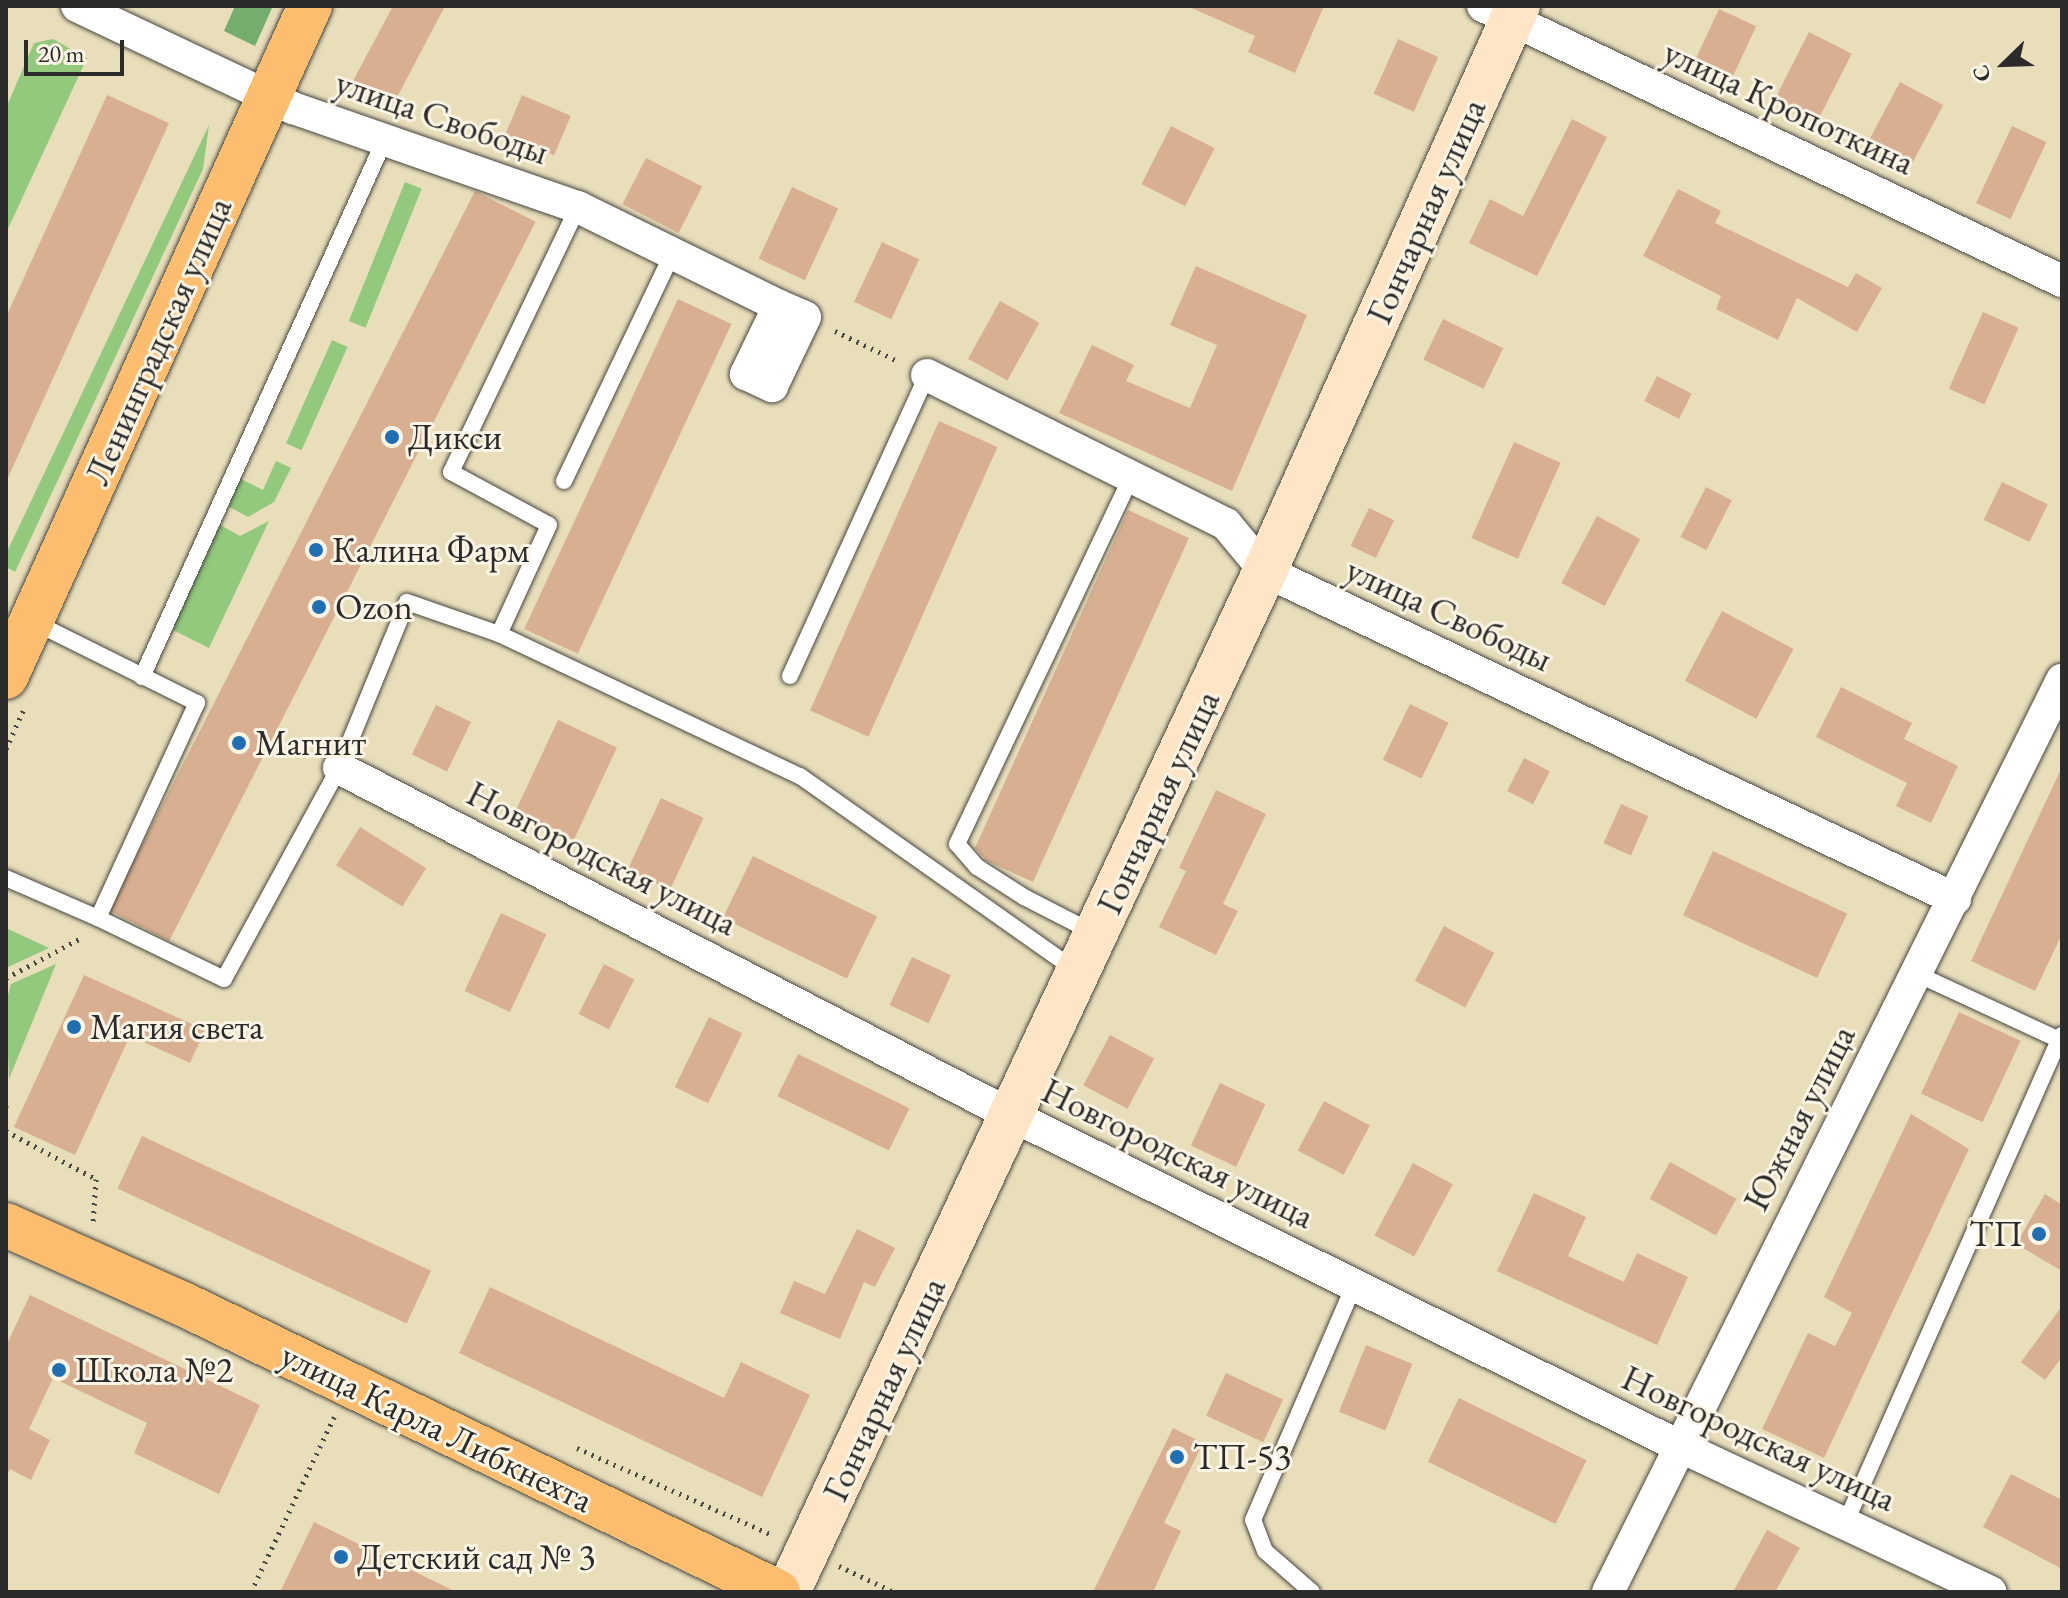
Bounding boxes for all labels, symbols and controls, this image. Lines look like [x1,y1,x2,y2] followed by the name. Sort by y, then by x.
[28,24,128,74] scale bar
[1964,24,2044,104] north arrow
[1657,30,1921,184] street label: улица Кропоткина
[38,38,85,69] text: 20 m
[330,60,554,174] street label: улица Свободы
[1965,61,1998,86] text: С
[1357,92,1495,330] street label: Гончарная улица
[75,191,241,491] street label: Ленинградская улица
[408,415,502,459] place label: Дикси
[383,428,401,446] marker: Дикси
[332,528,529,572] place label: Калина Фарм
[307,541,325,559] marker: Калина Фарм
[1339,547,1559,681] street label: улица Свободы
[335,585,413,629] place label: Ozon
[310,598,328,616] marker: Ozon
[1087,683,1229,921] street label: Гончарная улица
[255,721,366,765] place label: Магнит
[230,734,248,752] marker: Магнит
[460,771,744,945] street label: Новгородская улица
[90,1005,264,1049] place label: Магия света
[65,1018,83,1036] marker: Магия света
[1734,1018,1864,1218] street label: Южная улица
[1035,1068,1321,1238] street label: Новгородская улица
[1969,1212,2023,1256] place label: ТП
[2030,1225,2048,1243] marker: ТП
[813,1270,955,1508] street label: Гончарная улица
[274,1333,600,1521] street label: улица Карла Либкнехта
[75,1348,233,1392] place label: Школа №2
[1615,1356,1903,1520] street label: Новгородская улица
[50,1361,68,1379] marker: Школа №2
[1193,1435,1291,1479] place label: ТП-53
[1168,1448,1186,1466] marker: ТП-53
[357,1535,595,1579] place label: Детский сад № 3
[332,1548,350,1566] marker: Детский сад № 3

